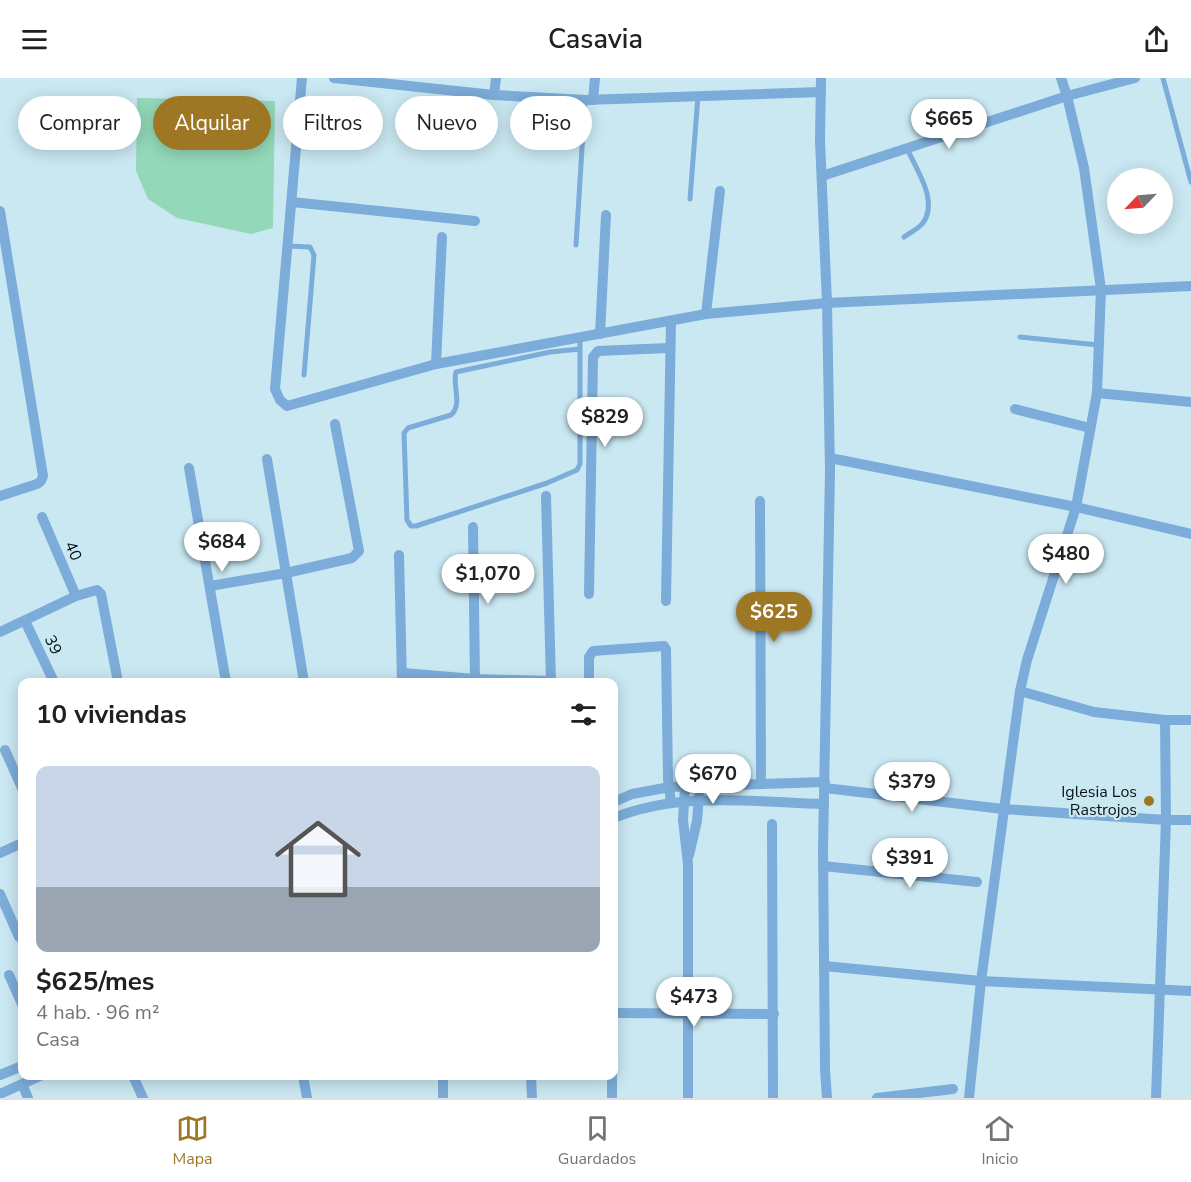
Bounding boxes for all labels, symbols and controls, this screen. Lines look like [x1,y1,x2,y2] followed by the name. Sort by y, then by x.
[548,21,643,58] text: Casavia
[18,23,51,56] icon: menu
[1140,23,1173,56] icon: share
[18,96,141,150] chip: Comprar
[153,96,271,150] chip: Alquilar
[283,96,383,150] chip: Filtros
[395,96,498,150] chip: Nuevo
[510,96,592,150] chip: Piso
[913,99,985,150] pin: $665
[925,105,973,132] text: $665
[1107,168,1173,234] north arrow
[1107,168,1173,234] map controls
[569,397,641,448] pin: $829
[581,403,629,430] text: $829
[186,522,258,573] pin: $684
[198,528,246,555] text: $684
[1030,534,1102,585] pin: $480
[59,538,87,564] street label: 40
[1042,540,1090,567] text: $480
[439,554,537,605] pin: $1,070
[456,560,520,587] text: $1,070
[738,592,810,643] pin: $625
[750,598,798,625] text: $625
[39,632,67,658] street label: 39
[36,697,187,732] text: 10 viviendas
[567,698,600,731] icon: filters
[677,754,749,805] pin: $670
[689,760,737,787] text: $670
[876,762,948,813] pin: $379
[888,768,936,795] text: $379
[1061,781,1137,821] place label: Iglesia Los Rastrojos
[1142,794,1156,808] marker: Iglesia Los Rastrojos
[264,805,372,913] icon: home
[874,838,946,889] pin: $391
[886,844,934,871] text: $391
[36,964,155,999] text: $625/mes
[658,977,730,1028] pin: $473
[670,983,718,1010] text: $473
[36,999,160,1026] text: 4 hab. · 96 m²
[36,1026,80,1053] text: Casa
[173,1112,213,1170] tab: Mapa
[558,1112,636,1170] tab: Guardados
[981,1112,1018,1170] tab: Inicio

